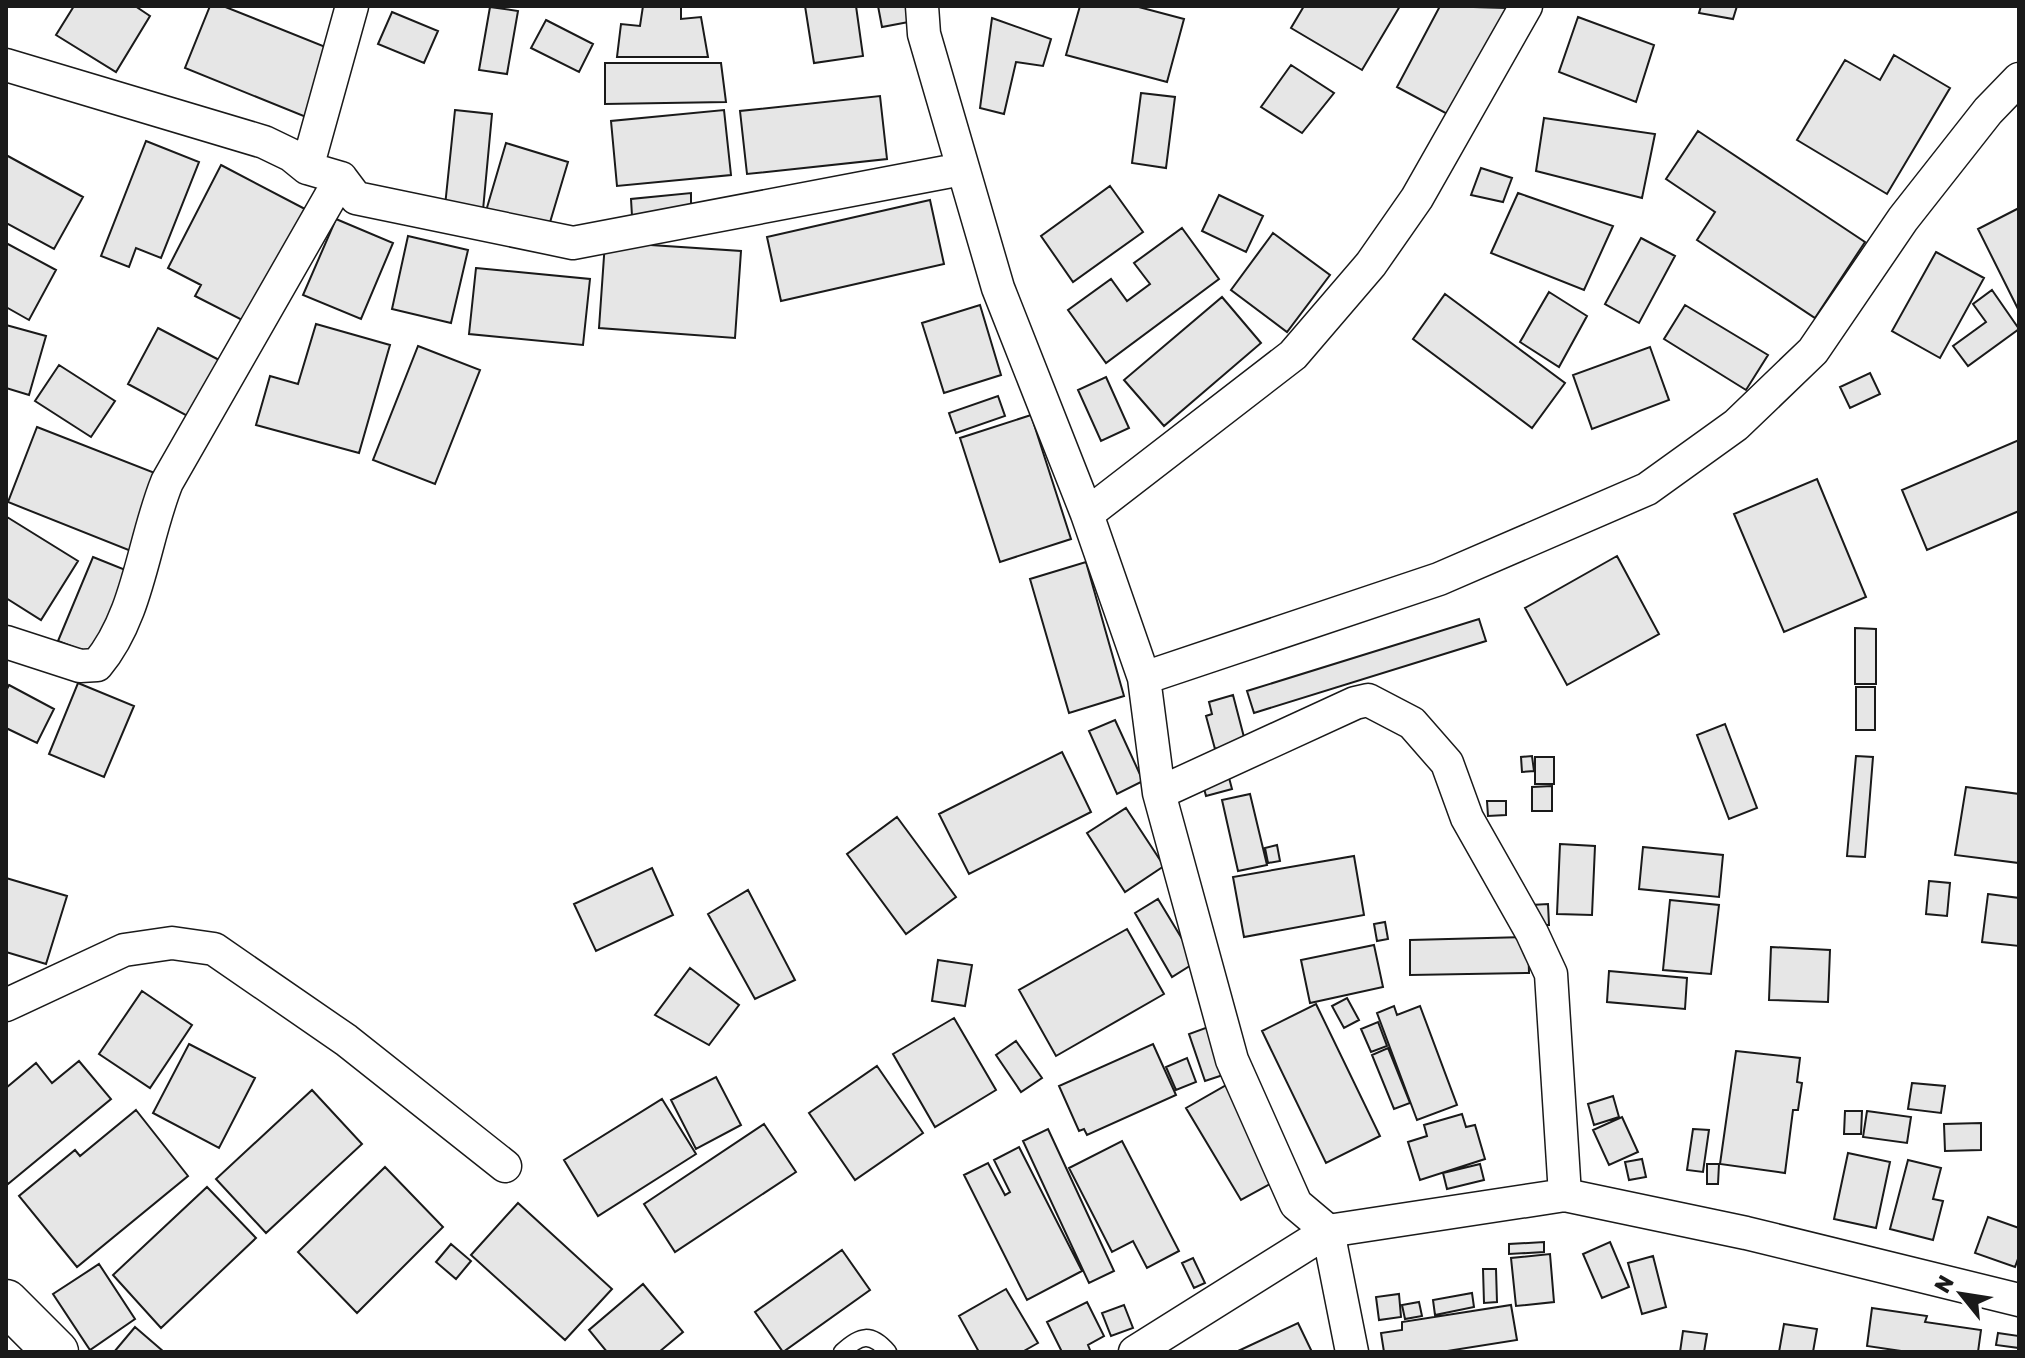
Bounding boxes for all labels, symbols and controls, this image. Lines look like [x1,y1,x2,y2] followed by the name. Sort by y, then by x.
[1921,1254,2001,1334] north arrow
[1928,1271,1960,1298] text: N

